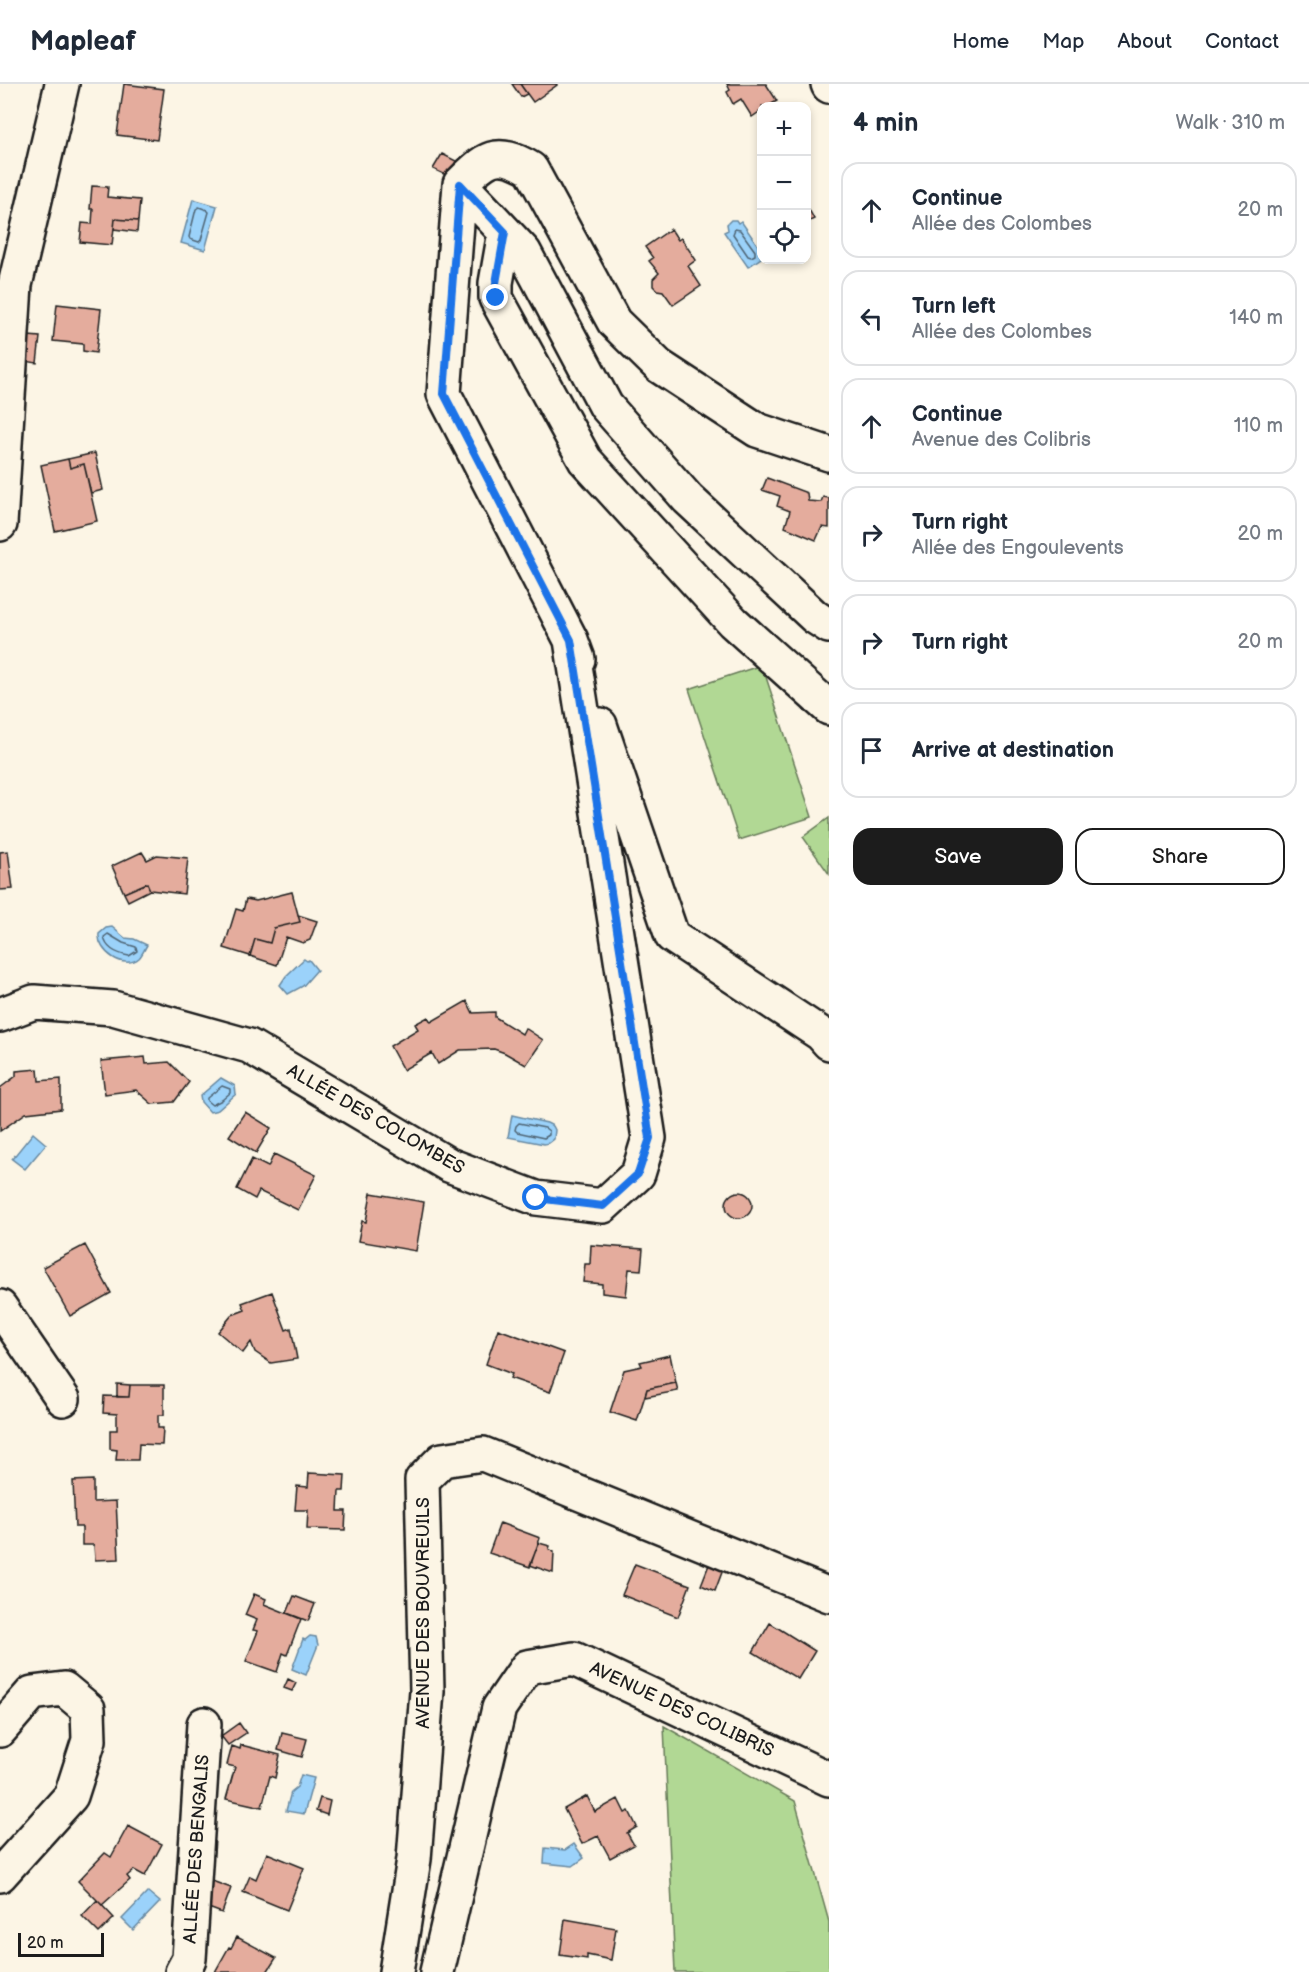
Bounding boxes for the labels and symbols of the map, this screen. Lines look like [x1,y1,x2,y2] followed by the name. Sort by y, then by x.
[482,284,508,310] route end
[283,1058,469,1179] street label: ALLÉE DES COLOMBES
[522,1184,548,1210] route start
[413,1497,434,1729] street label: AVENUE DES BOUVREUILS
[586,1658,777,1761] street label: AVENUE DES COLIBRIS
[177,1754,214,1944] street label: ALLÉE DES BENGALIS
[18,1930,104,1958] scale bar

